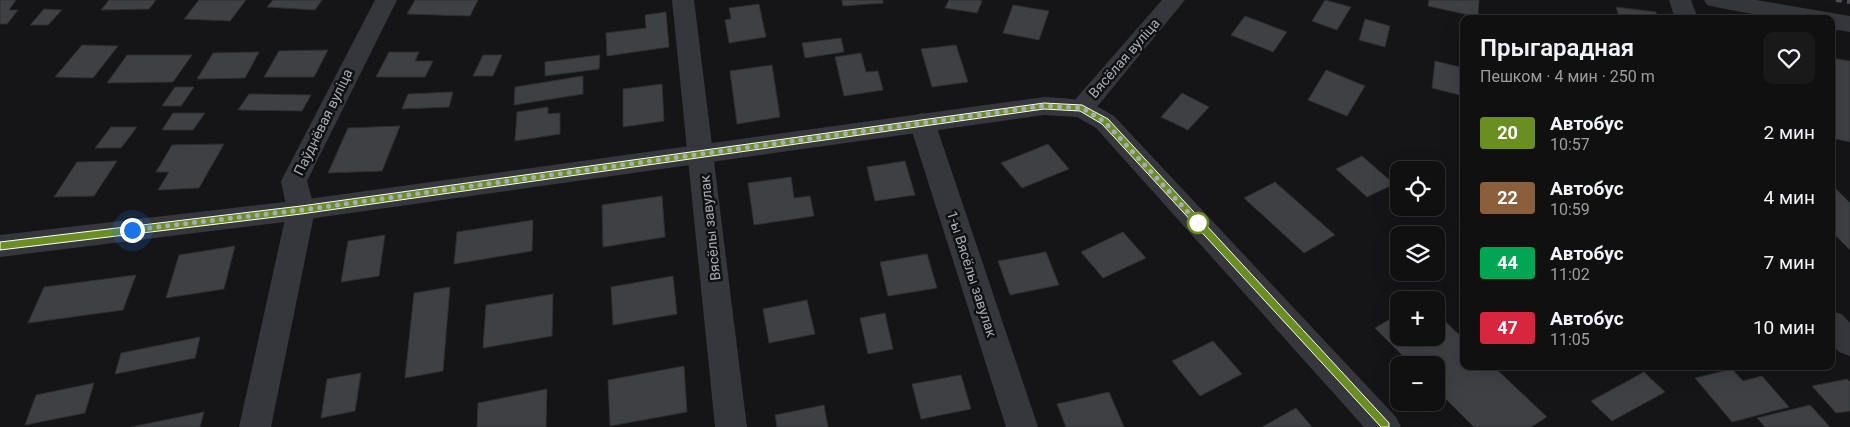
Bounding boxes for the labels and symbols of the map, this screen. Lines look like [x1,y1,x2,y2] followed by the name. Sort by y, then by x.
[1085,15,1163,101] street label: Вясёлая вуліца
[290,66,356,178] street label: Паўднёвая вуліца
[696,174,723,281] street label: Вясёлы завулак
[944,209,1000,340] street label: 1-ы Вясёлы завулак
[1187,212,1209,234] unlabelled marker
[120,218,145,243] your location

